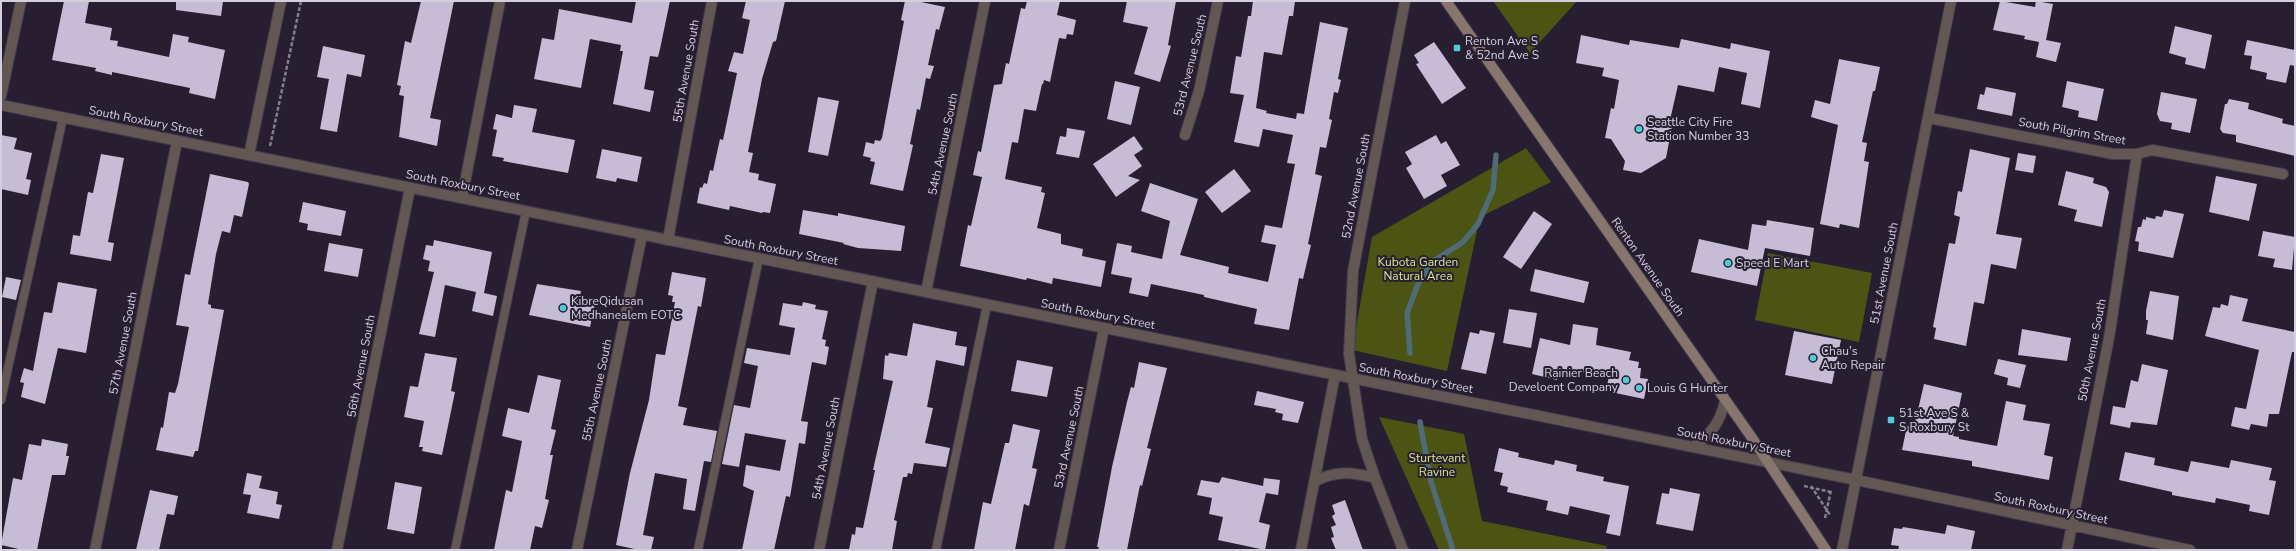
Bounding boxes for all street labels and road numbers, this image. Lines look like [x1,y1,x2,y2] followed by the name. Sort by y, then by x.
[1170,12,1210,118] street label: 53rd Avenue South
[669,18,703,124] street label: 55th Avenue South
[924,91,962,197] street label: 54th Avenue South
[88,102,205,140] street label: South Roxbury Street
[2017,114,2128,148] street label: South Pilgrim Street
[1338,132,1374,240] street label: 52nd Avenue South
[405,166,522,204] street label: South Roxbury Street
[1608,214,1688,320] street label: Renton Avenue South
[1866,221,1902,325] street label: 51st Avenue South
[723,231,840,269] street label: South Roxbury Street
[105,290,141,396] street label: 57th Avenue South
[1040,295,1157,333] street label: South Roxbury Street
[2074,297,2110,403] street label: 50th Avenue South
[343,313,379,419] street label: 56th Avenue South
[578,337,616,443] street label: 55th Avenue South
[1358,359,1475,397] street label: South Roxbury Street
[1050,384,1088,490] street label: 53rd Avenue South
[808,395,844,501] street label: 54th Avenue South
[1676,423,1793,461] street label: South Roxbury Street
[1993,488,2110,528] street label: South Roxbury Street

